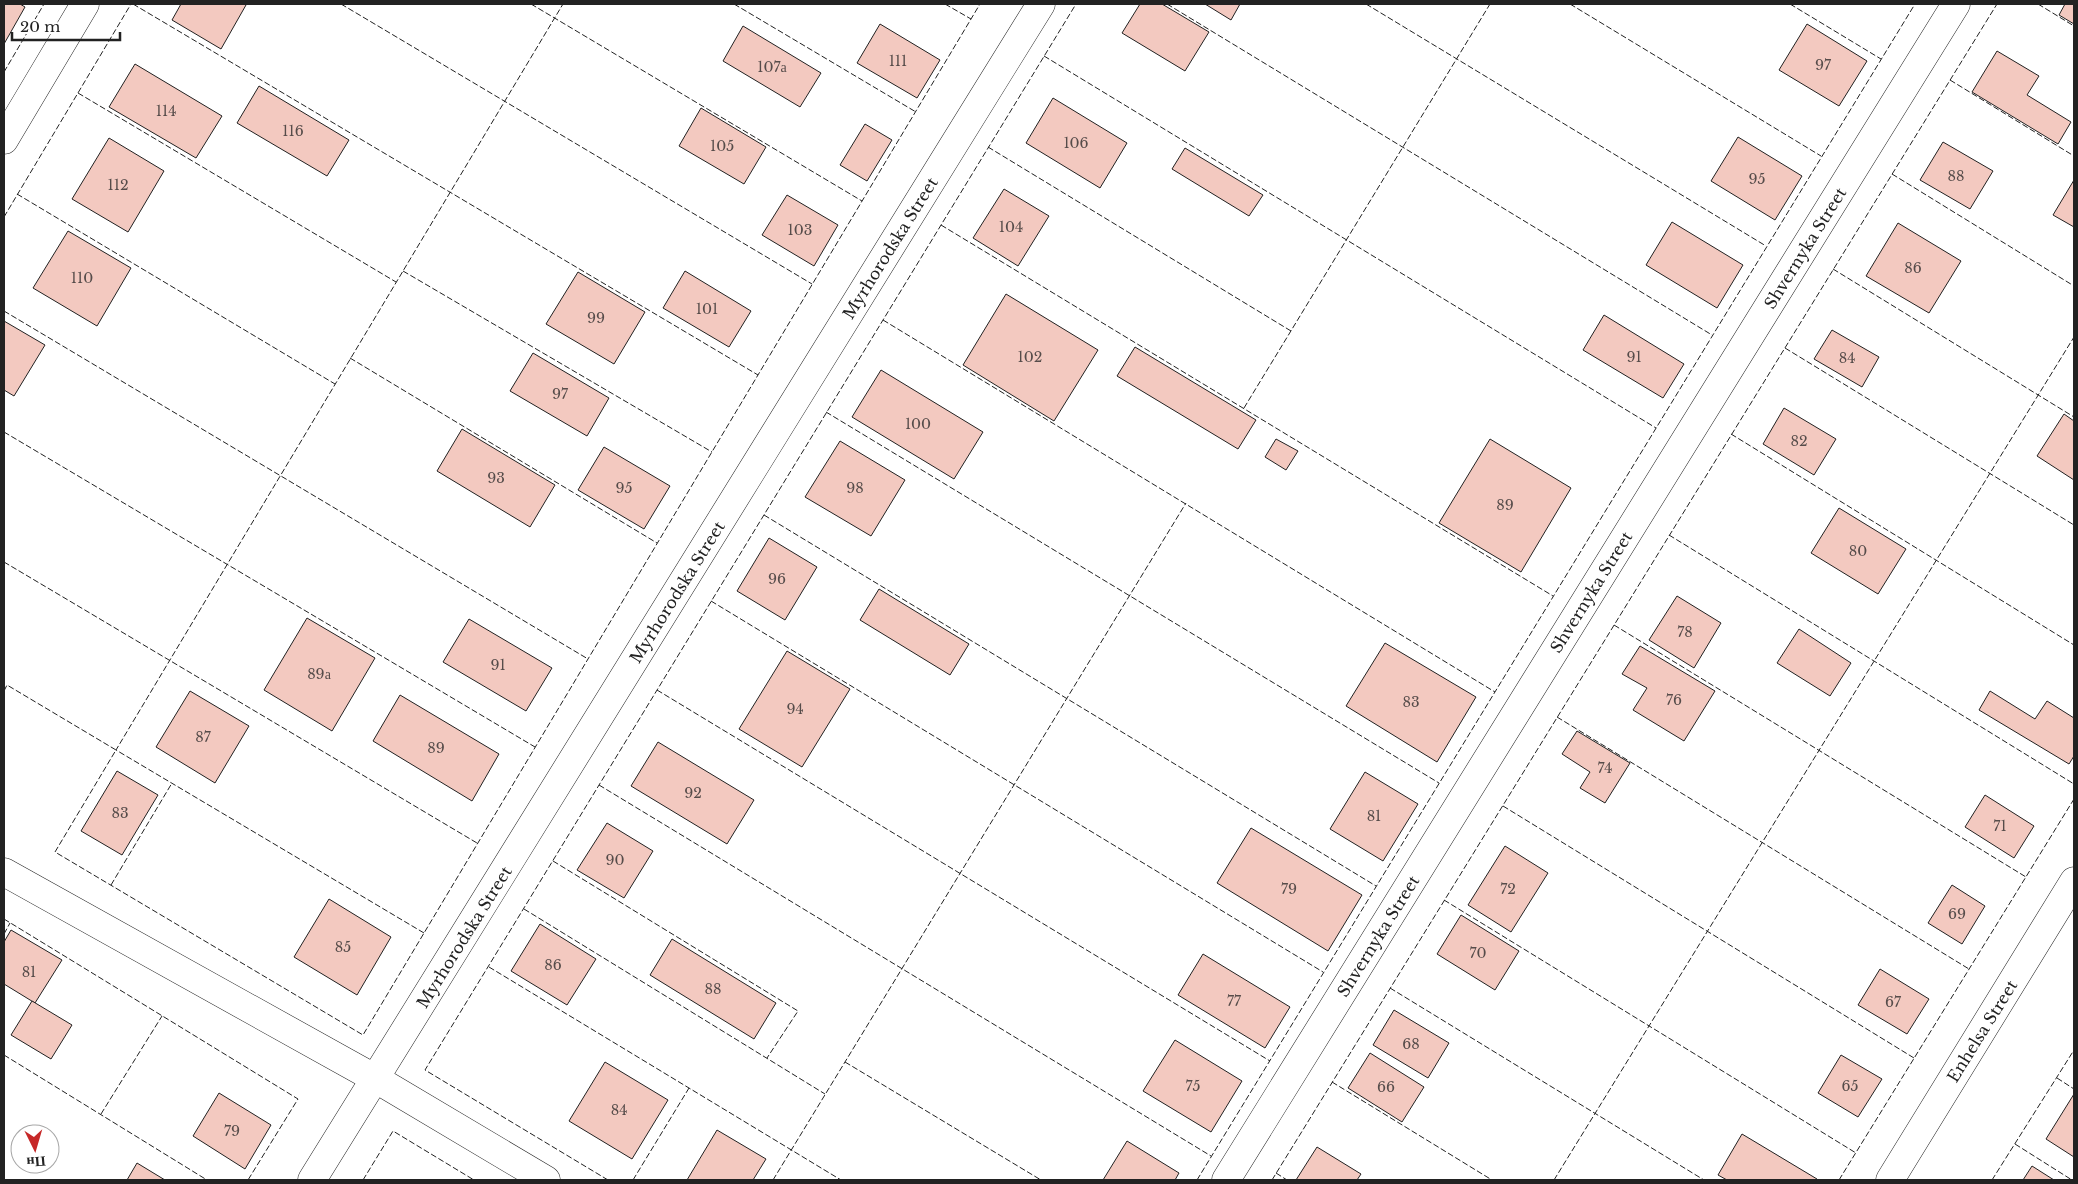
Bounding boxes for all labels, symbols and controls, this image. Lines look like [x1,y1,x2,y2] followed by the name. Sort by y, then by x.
[12,10,120,42] scale bar
[20,17,60,36] text: 20 m
[889,52,907,70] house number: 111
[1815,56,1832,74] house number: 97
[757,58,788,76] house number: 107а
[156,102,176,120] house number: 114
[282,122,304,140] house number: 116
[1063,134,1089,152] house number: 106
[710,137,734,155] house number: 105
[1948,167,1964,185] house number: 88
[1749,170,1766,188] house number: 95
[838,173,942,323] street label: Myrhorodska Street
[107,176,129,194] house number: 112
[1760,184,1850,312] street label: Shvernyka Street
[999,218,1023,236] house number: 104
[788,221,812,239] house number: 103
[1904,259,1922,277] house number: 86
[71,269,93,287] house number: 110
[696,300,718,318] house number: 101
[587,309,605,327] house number: 99
[1018,348,1042,366] house number: 102
[1626,348,1642,366] house number: 91
[1839,349,1855,367] house number: 84
[552,385,569,403] house number: 97
[905,415,931,433] house number: 100
[1790,432,1808,450] house number: 82
[487,469,505,487] house number: 93
[616,479,633,497] house number: 95
[846,479,864,497] house number: 98
[1496,496,1514,514] house number: 89
[625,517,729,667] street label: Myrhorodska Street
[1546,528,1636,656] street label: Shvernyka Street
[1849,542,1867,560] house number: 80
[768,570,786,588] house number: 96
[1677,623,1693,641] house number: 78
[490,656,506,674] house number: 91
[307,665,332,683] house number: 89а
[1666,691,1682,709] house number: 76
[1402,693,1420,711] house number: 83
[786,700,804,718] house number: 94
[195,728,212,746] house number: 87
[427,739,445,757] house number: 89
[1598,759,1612,777] house number: 74
[684,784,702,802] house number: 92
[111,804,129,822] house number: 83
[1367,807,1381,825] house number: 81
[1993,817,2007,835] house number: 71
[606,851,625,869] house number: 90
[412,862,516,1012] street label: Myrhorodska Street
[1333,872,1423,1000] street label: Shvernyka Street
[1281,880,1297,898] house number: 79
[1500,880,1516,898] house number: 72
[1948,905,1966,923] house number: 69
[335,938,351,956] house number: 85
[1469,944,1487,962] house number: 70
[544,956,562,974] house number: 86
[22,963,36,981] house number: 81
[1943,976,2021,1086] street label: Enhelsa Street
[705,980,721,998] house number: 88
[1227,992,1242,1010] house number: 77
[1885,993,1902,1011] house number: 67
[1402,1035,1420,1053] house number: 68
[1186,1077,1200,1095] house number: 75
[1842,1077,1859,1095] house number: 65
[1377,1078,1395,1096] house number: 66
[611,1101,627,1119] house number: 84
[224,1122,240,1140] house number: 79
[10,1124,60,1174] north arrow
[26,1152,46,1172] text: Пн

